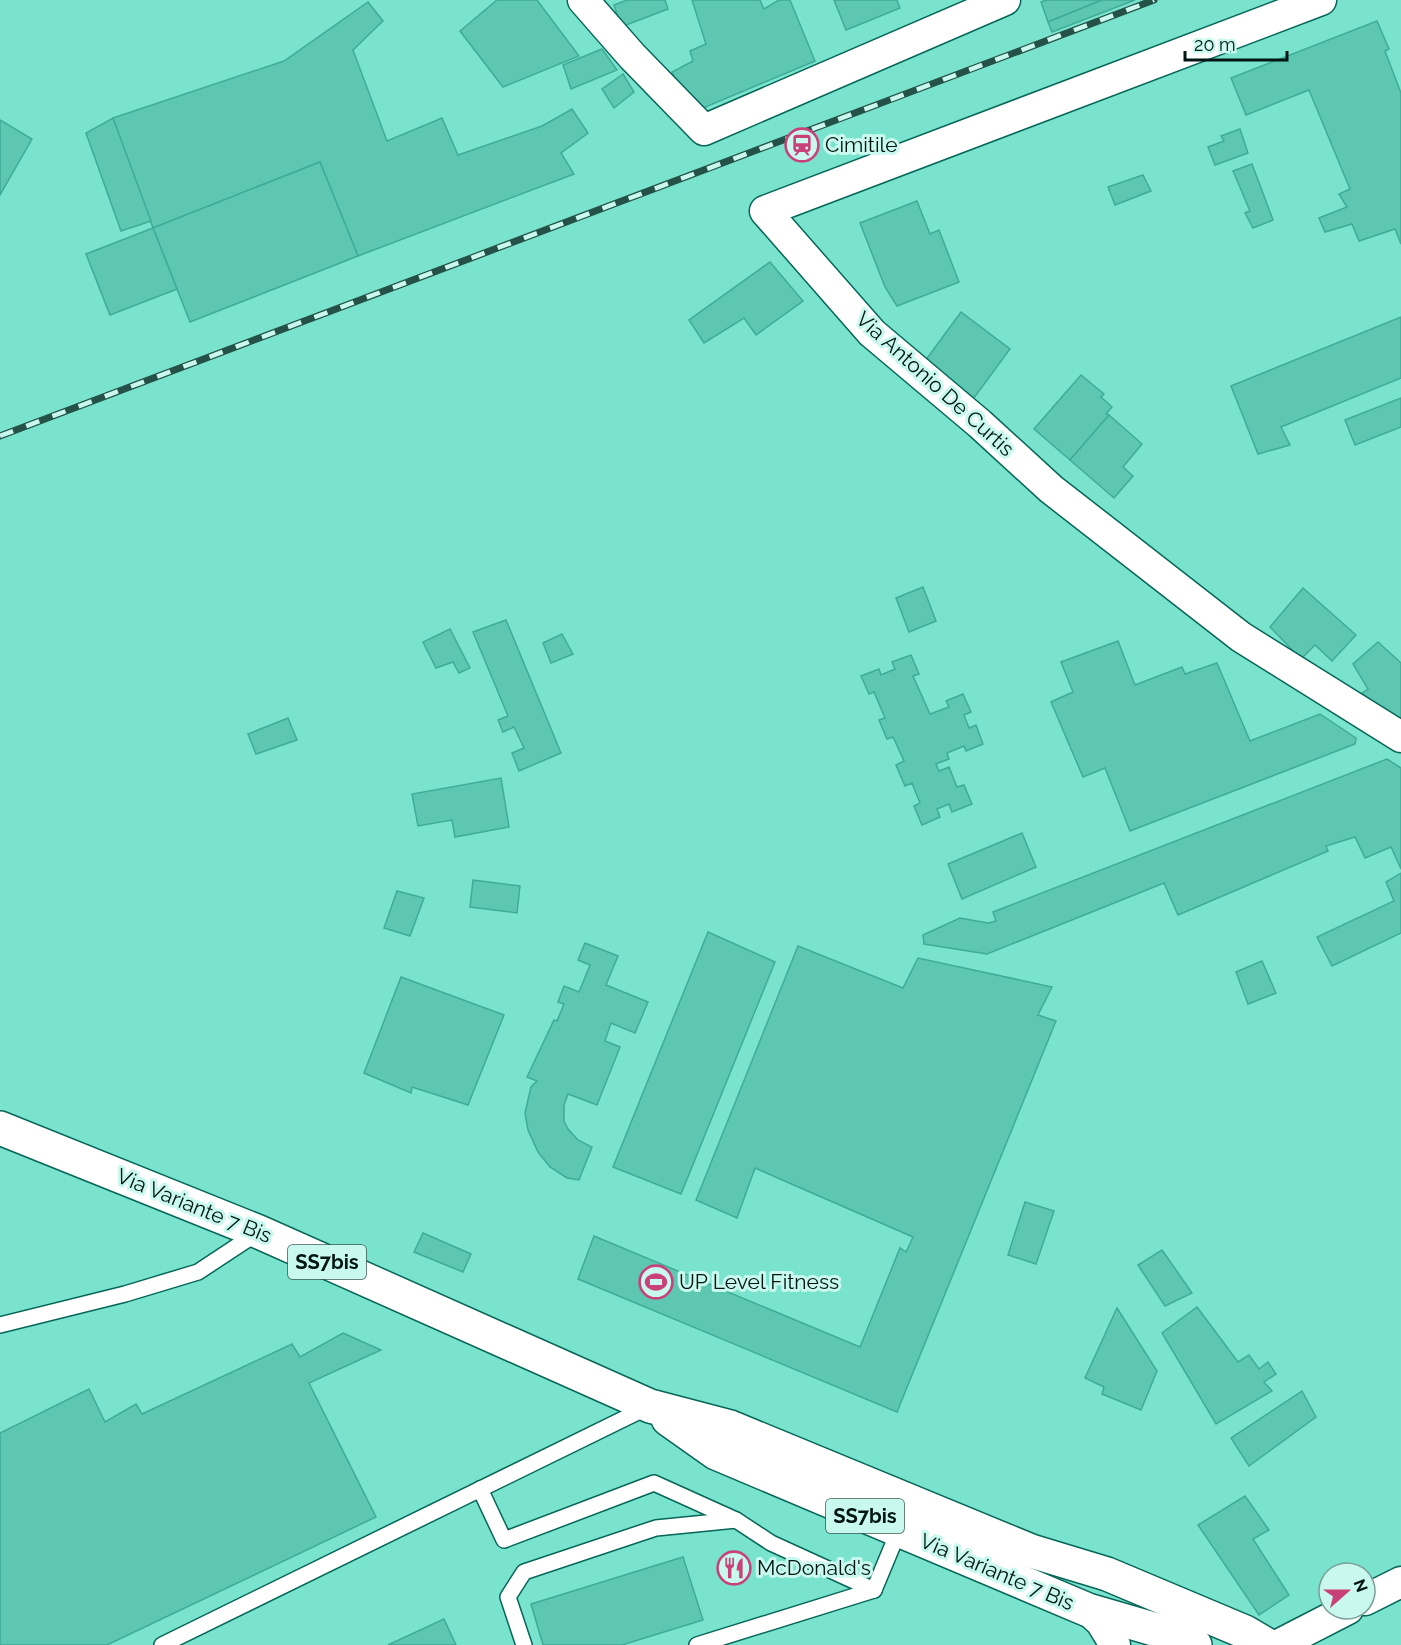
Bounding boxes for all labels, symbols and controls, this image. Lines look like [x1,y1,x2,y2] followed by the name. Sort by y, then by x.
[1185,24,1287,62] scale bar
[1194,34,1236,55] text: 20 m
[784,127,820,163] station icon: Cimitile
[825,132,898,157] place label: Cimitile
[851,306,1020,461] street label: Via Antonio De Curtis
[113,1163,275,1248] street label: Via Variante 7 Bis
[288,1245,366,1279] road number: SS7bis
[638,1264,674,1300] sports icon: UP Level Fitness
[679,1269,839,1294] place label: UP Level Fitness
[826,1499,904,1533] road number: SS7bis
[916,1528,1078,1615] street label: Via Variante 7 Bis
[716,1550,752,1586] restaurant icon: McDonald's
[757,1555,871,1580] place label: McDonald's
[1317,1561,1377,1621] north arrow
[1349,1577,1372,1595] text: N

